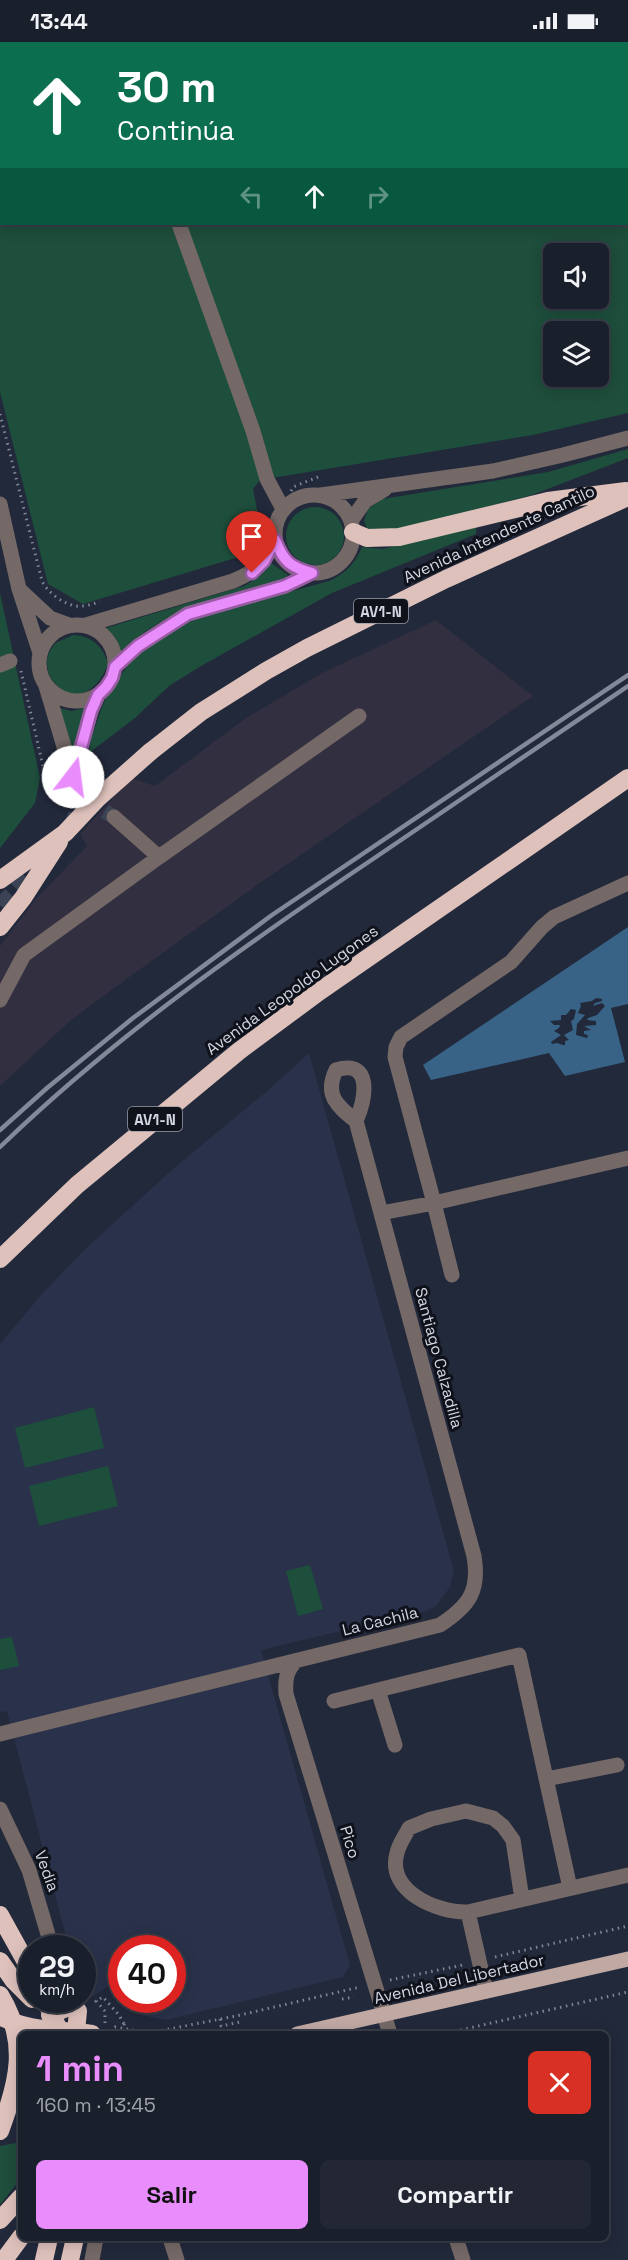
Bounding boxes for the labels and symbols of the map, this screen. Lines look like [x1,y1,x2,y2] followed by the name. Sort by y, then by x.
[400,480,598,588] street label: Avenida Intendente Cantilo
[226,511,277,573] pin
[354,599,408,623] road number: AV1-N
[41,745,105,809] position arrow
[202,920,382,1060] street label: Avenida Leopoldo Lugones
[128,1107,182,1131] road number: AV1-N
[410,1285,468,1431] street label: Santiago Calzadilla
[340,1601,420,1641] street label: La Cachila
[335,1823,365,1861] street label: Pico
[30,1848,64,1894] street label: Vedia
[108,1935,186,2013] speed limit sign: 40
[372,1949,546,2009] street label: Avenida Del Libertador

